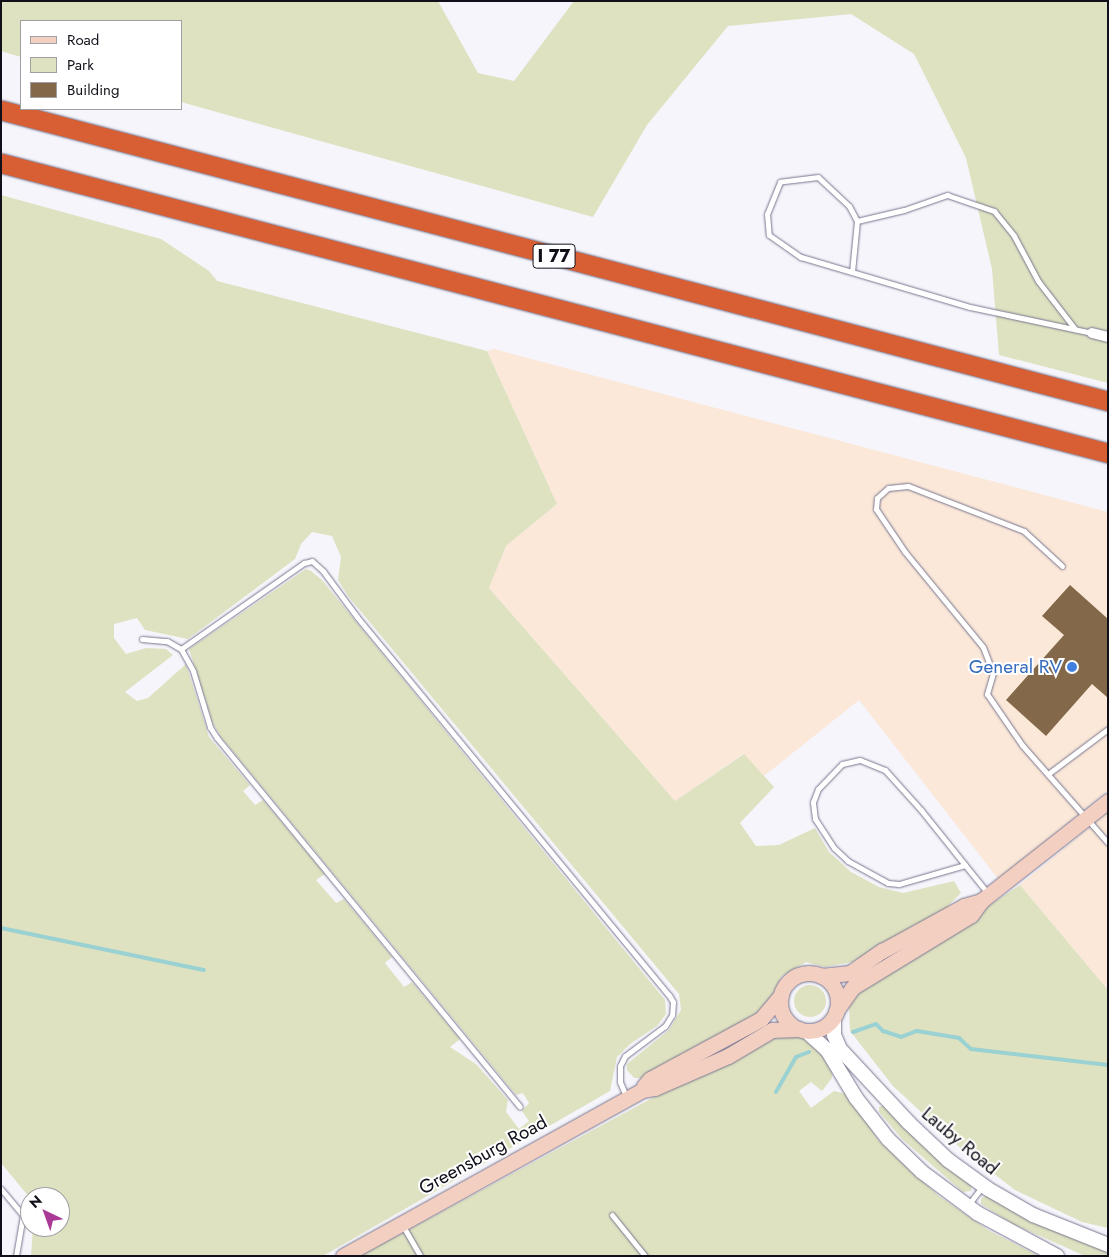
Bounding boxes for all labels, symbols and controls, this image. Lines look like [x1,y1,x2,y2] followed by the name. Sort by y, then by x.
[20,20,182,110] legend
[67,29,99,51] text: Road
[67,54,94,76] text: Park
[67,79,119,101] text: Building
[532,240,576,272] road number: I 77
[969,656,1062,678] place label: General RV
[1066,661,1078,673] marker: General RV
[917,1102,1003,1180] street label: Lauby Road
[415,1110,551,1200] street label: Greensburg Road
[20,1187,70,1237] north arrow
[25,1190,46,1213] text: N

